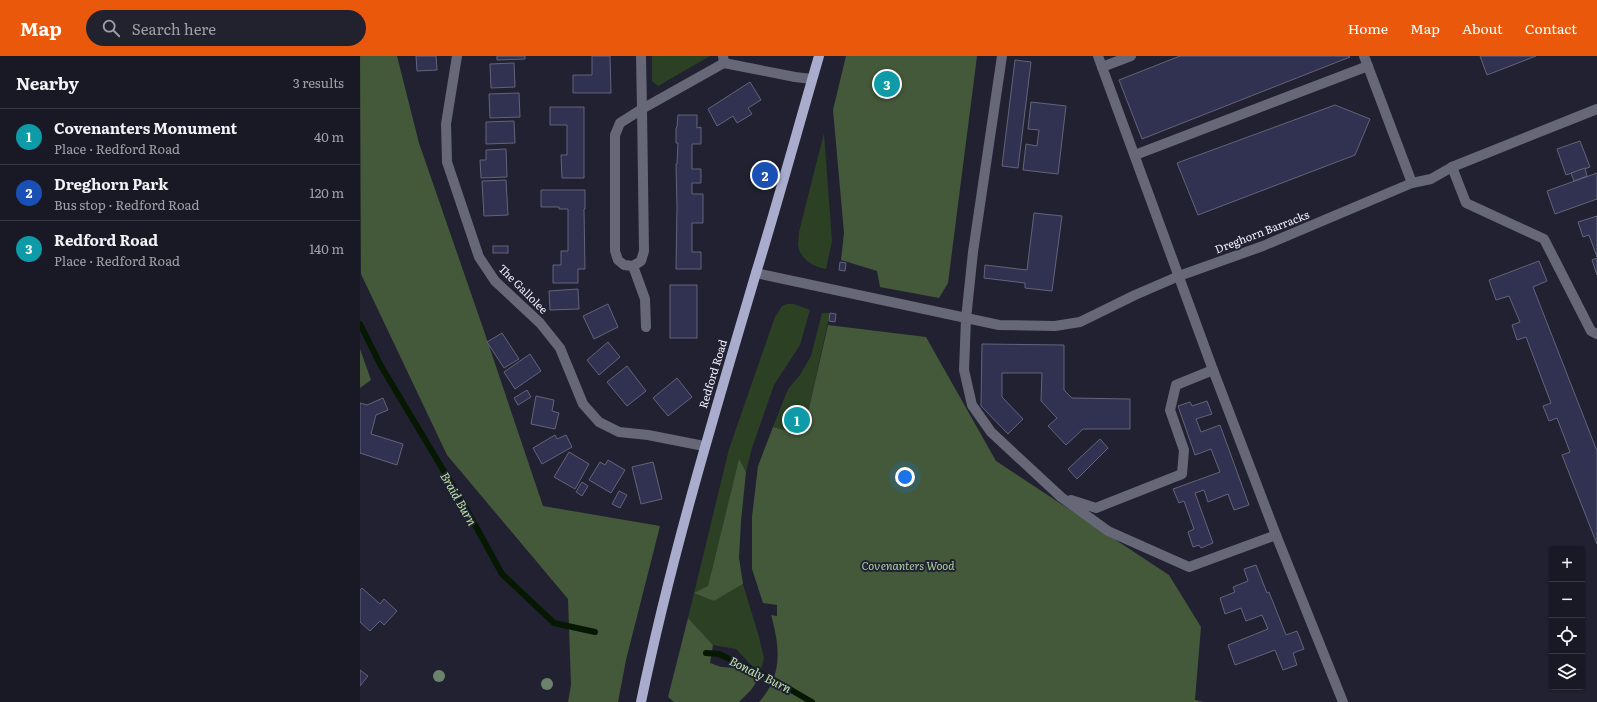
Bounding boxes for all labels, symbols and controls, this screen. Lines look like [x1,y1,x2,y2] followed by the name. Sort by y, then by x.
[86,10,366,46] search box
[20,14,62,42] text: Map
[100,17,122,39] icon: search
[132,17,216,40] text: Search here
[1348,18,1388,38] text: Home
[1410,18,1440,38] text: Map
[1462,18,1503,38] text: About
[1525,18,1577,38] text: Contact
[874,69,900,99] pin: 3
[16,70,79,95] text: Nearby
[293,73,344,92] text: 3 results
[54,116,237,139] text: Covenanters Monument
[26,127,32,146] text: 1
[314,127,344,146] text: 40 m
[54,139,180,158] text: Place · Redford Road
[752,160,778,190] pin: 2
[54,172,168,195] text: Dreghorn Park
[26,183,32,202] text: 2
[309,183,344,202] text: 120 m
[54,195,200,214] text: Bus stop · Redford Road
[1212,206,1311,256] street label: Dreghorn Barracks
[54,228,158,251] text: Redford Road
[25,239,33,258] text: 3
[309,239,344,258] text: 140 m
[54,251,180,270] text: Place · Redford Road
[495,260,552,317] street label: The Gallolee
[694,337,730,410] street label: Redford Road
[784,405,810,435] pin: 1
[895,467,915,487] your location
[436,468,481,529] water label: Braid Burn
[1549,546,1585,690] map controls
[1549,546,1585,582] button: +
[861,557,955,573] park label: Covenanters Wood
[1549,582,1585,618] button: −
[1549,618,1585,654] button: locate
[726,651,794,697] water label: Bonaly Burn
[1549,654,1585,690] button: layers

